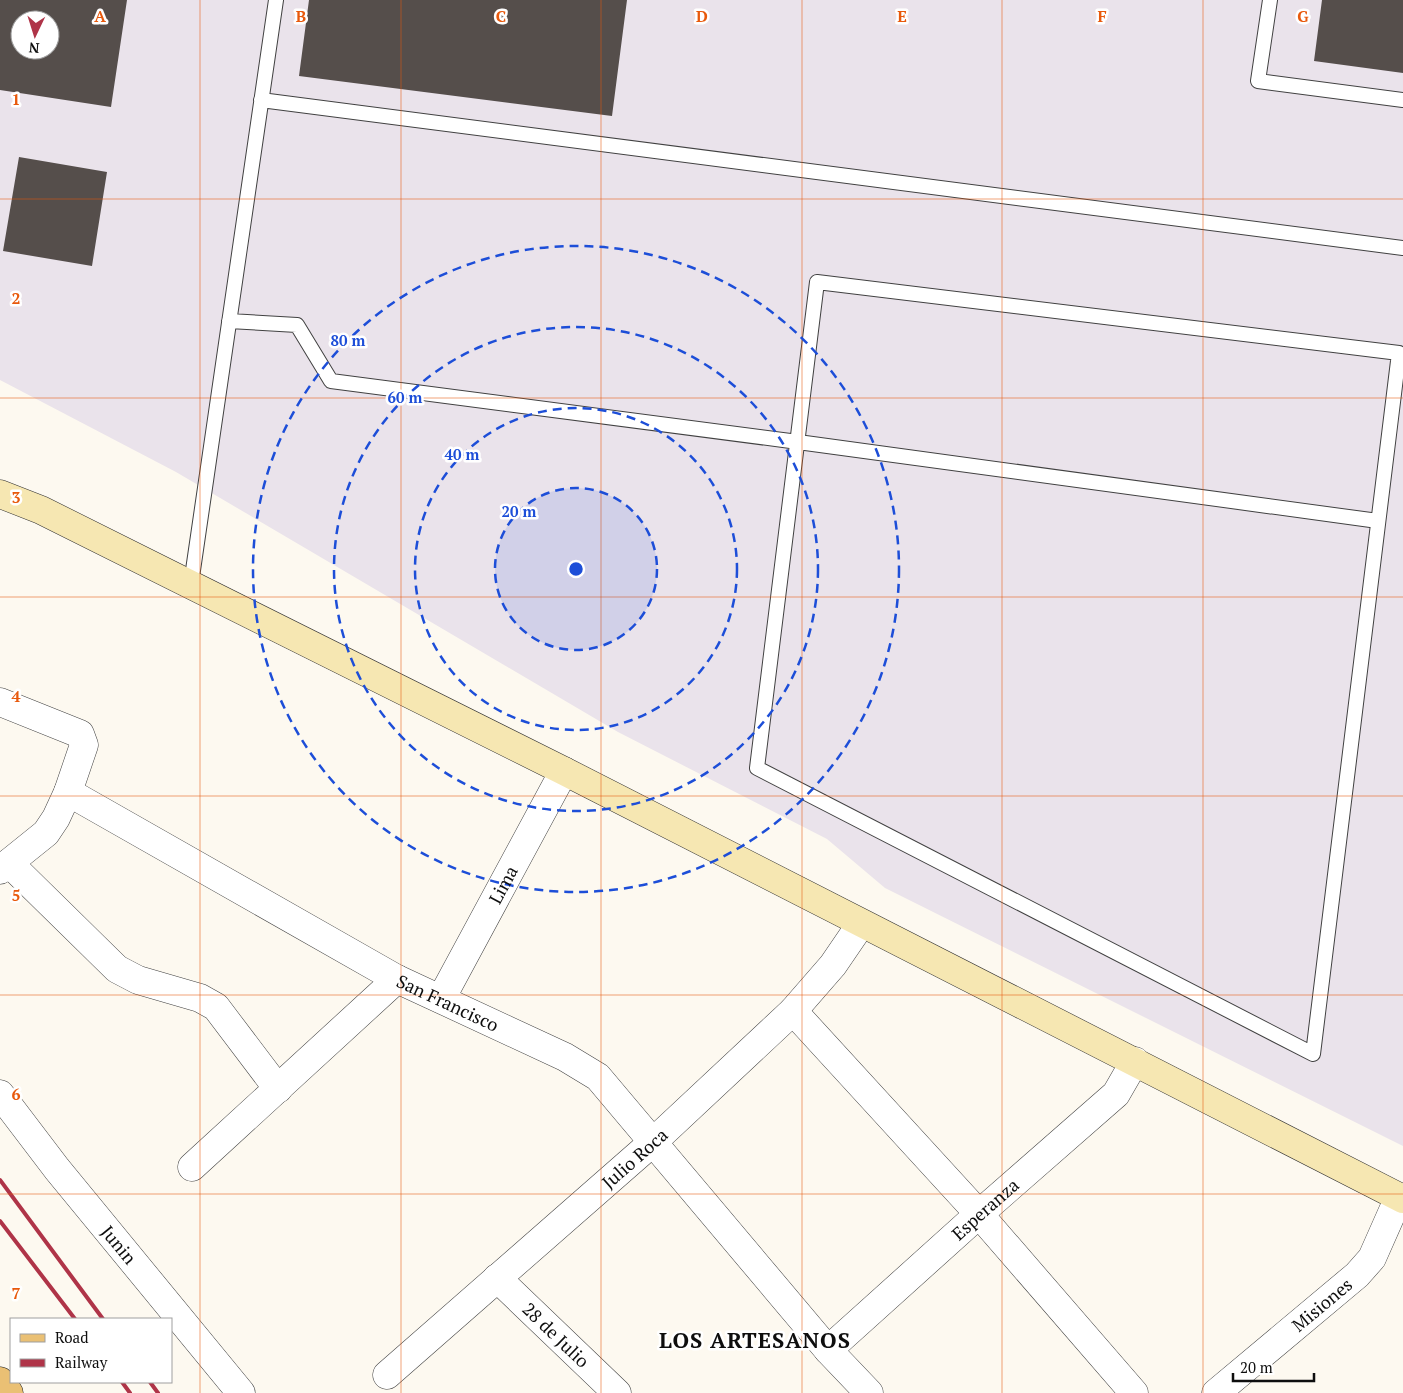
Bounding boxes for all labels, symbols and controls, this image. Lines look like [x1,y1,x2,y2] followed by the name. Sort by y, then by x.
[94,5,106,27] text: A
[296,5,306,27] text: B
[496,5,506,27] text: C
[696,5,708,27] text: D
[897,5,907,27] text: E
[1097,5,1107,27] text: F
[1297,5,1309,27] text: G
[10,10,60,60] north arrow
[28,39,40,58] text: N
[11,88,21,110] text: 1
[11,287,21,309] text: 2
[331,330,366,350] text: 80 m
[388,387,423,407] text: 60 m
[445,444,480,464] text: 40 m
[11,486,21,508] text: 3
[502,501,537,521] text: 20 m
[567,560,585,578] centre of rings
[11,685,21,707] text: 4
[483,861,523,908] street label: Lima
[11,884,21,906] text: 5
[393,969,503,1037] street label: San Francisco
[11,1083,21,1105] text: 6
[596,1123,673,1194] street label: Julio Roca
[946,1173,1024,1245] street label: Esperanza
[96,1220,142,1269] street label: Junin
[1287,1272,1357,1337] street label: Misiones
[11,1282,21,1304] text: 7
[517,1297,595,1373] street label: 28 de Julio
[10,1318,172,1383] legend
[659,1325,851,1354] district label: LOS ARTESANOS
[55,1327,88,1347] text: Road
[1233,1350,1314,1382] scale bar
[55,1352,108,1372] text: Railway
[1240,1357,1273,1377] text: 20 m

